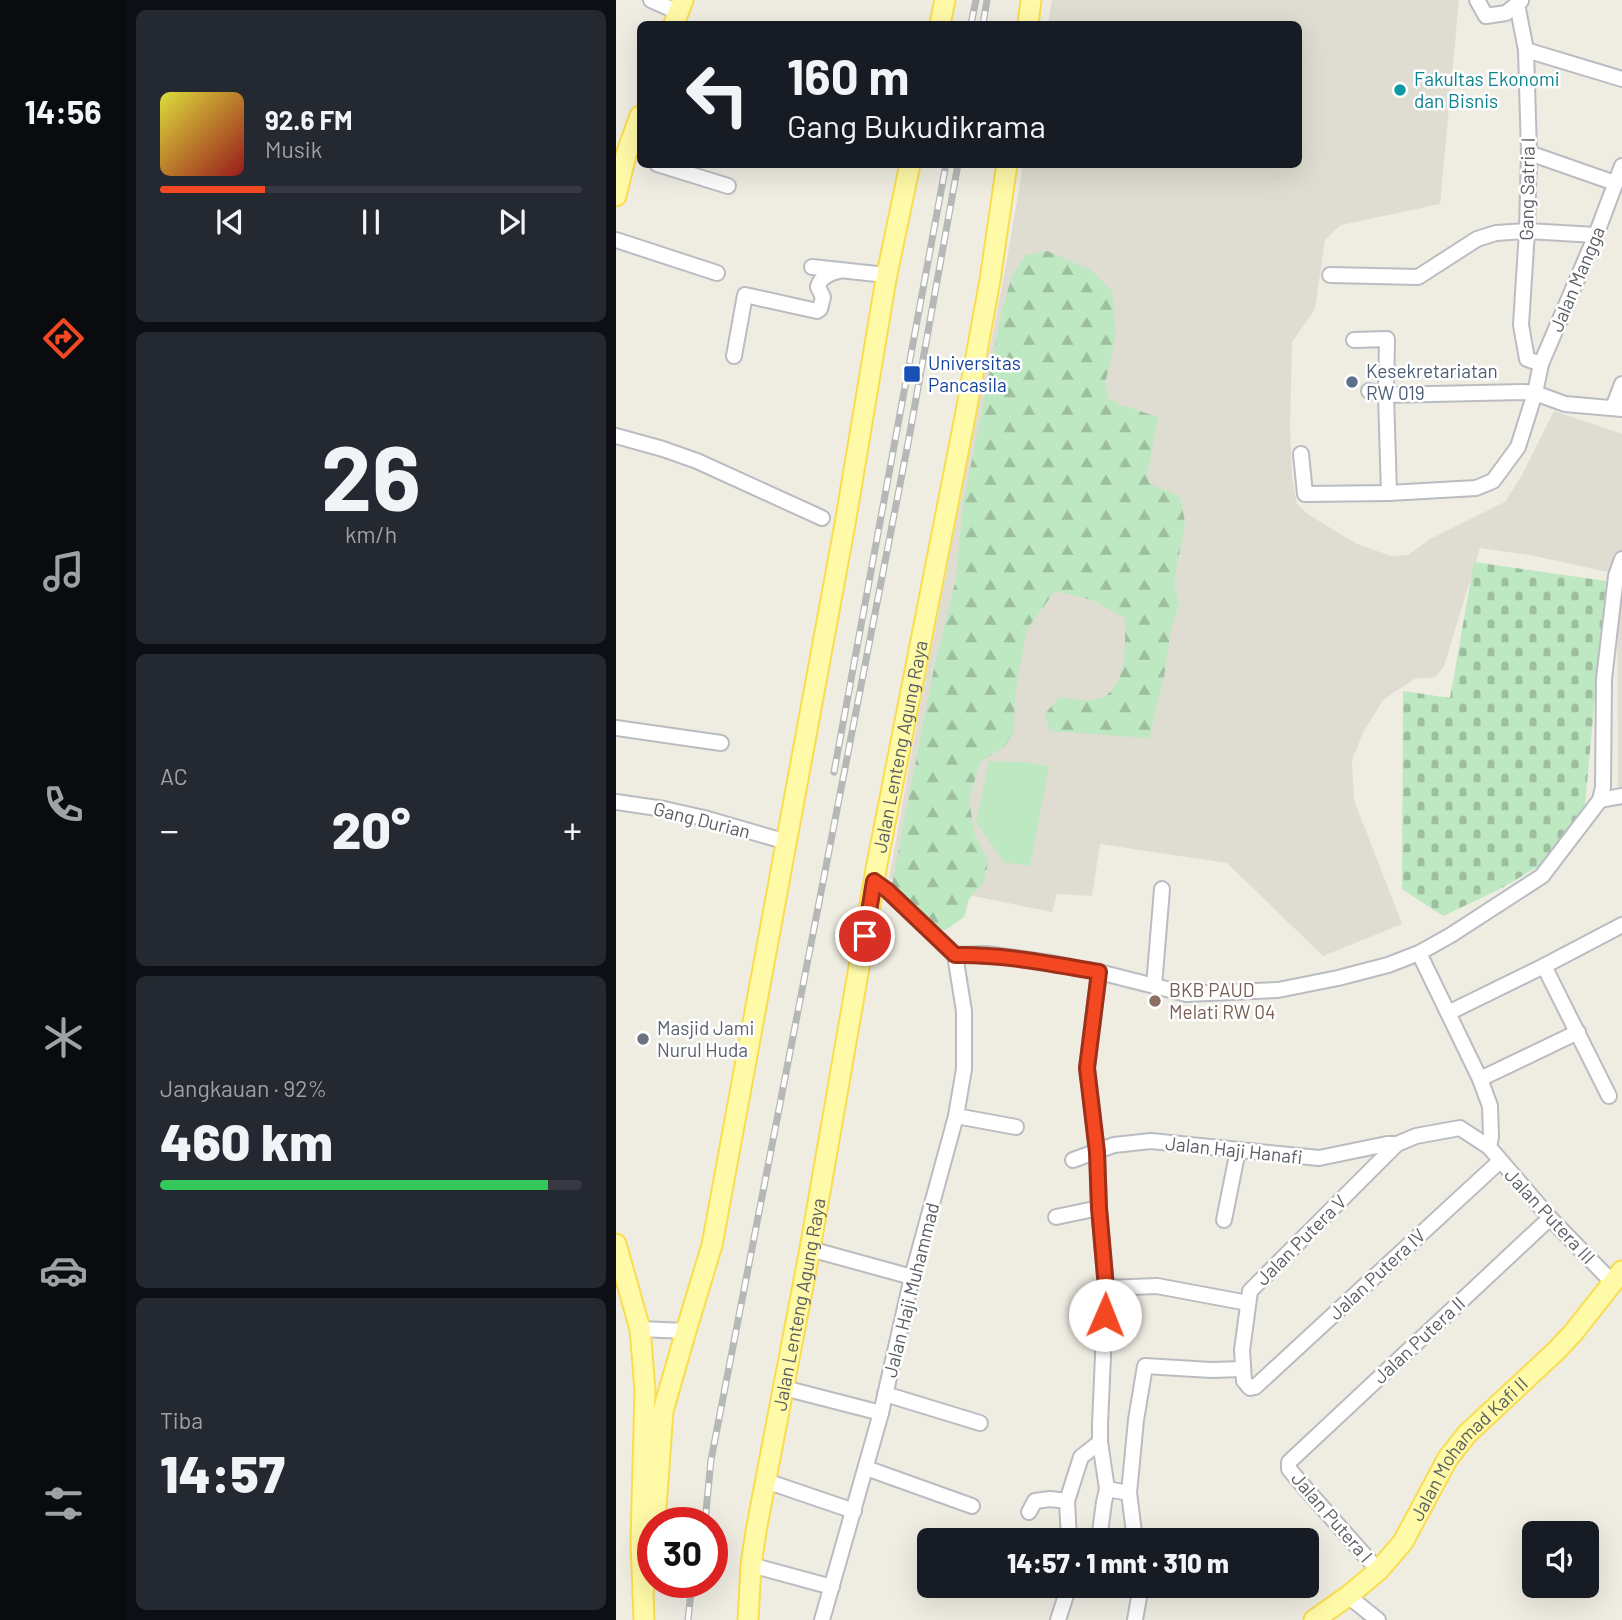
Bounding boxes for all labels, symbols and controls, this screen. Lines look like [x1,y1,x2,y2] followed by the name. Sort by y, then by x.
[787,46,909,105] text: 160 m
[672,49,763,140] icon: left
[1414,67,1560,112] place label: Fakultas Ekonomi dan Bisnis
[1392,82,1408,98] marker: Fakultas Ekonomi dan Bisnis
[25,92,101,130] text: 14:56
[265,104,353,135] text: 92.6 FM
[787,106,1046,144] text: Gang Bukudikrama
[265,135,322,163] text: Musik
[1514,137,1539,241] street label: Gang Satria I
[211,203,249,241] icon: previous
[352,203,390,241] icon: pause
[493,203,531,241] icon: next
[1544,223,1609,335] street label: Jalan Mangga
[39,314,88,363] icon: directions
[928,351,1021,396] place label: Universitas Pancasila
[1366,359,1498,404] place label: Kesekretariatan RW 019
[902,364,922,384] marker: Universitas Pancasila
[1344,374,1360,390] marker: Kesekretariatan RW 019
[321,420,421,529] text: 26
[345,520,397,548] text: km/h
[39,547,88,596] icon: music
[867,638,932,855] street label: Jalan Lenteng Agung Raya
[160,762,188,790] text: AC
[39,780,88,829] icon: phone
[651,796,753,843] street label: Gang Durian
[332,797,410,859] text: 20°
[160,806,179,852] text: −
[563,806,582,852] text: +
[835,906,895,966] pin
[846,917,884,955] icon: arrive
[1169,978,1275,1023] place label: BKB PAUD Melati RW 04
[1147,993,1163,1009] marker: BKB PAUD Melati RW 04
[39,1013,88,1062] icon: climate
[657,1016,754,1061] place label: Masjid Jami Nurul Huda
[635,1031,651,1047] marker: Masjid Jami Nurul Huda
[160,1074,327,1102] text: Jangkauan · 92%
[160,1109,333,1171] text: 460 km
[1164,1131,1304,1168] street label: Jalan Haji Hanafi
[1500,1163,1600,1268] street label: Jalan Putera III
[1251,1190,1351,1290] street label: Jalan Putera V
[767,1196,830,1413] street label: Jalan Lenteng Agung Raya
[878,1200,943,1380] street label: Jalan Haji Muhammad
[1324,1223,1430,1324] street label: Jalan Putera IV
[39,1246,88,1295] icon: car
[1068,1278,1142,1352] position arrow
[1368,1291,1469,1388] street label: Jalan Putera II
[1404,1372,1532,1525] street label: Jalan Mohamad Kafi II
[160,1406,203,1434] text: Tiba
[160,1441,285,1503] text: 14:57
[1287,1467,1378,1567] street label: Jalan Putera I
[39,1479,88,1528] icon: filters
[637,1507,728,1598] speed limit sign: 30
[1522,1521,1599,1598] map controls
[1522,1521,1599,1598] button: sound
[1007,1547,1229,1578] text: 14:57 · 1 mnt · 310 m

